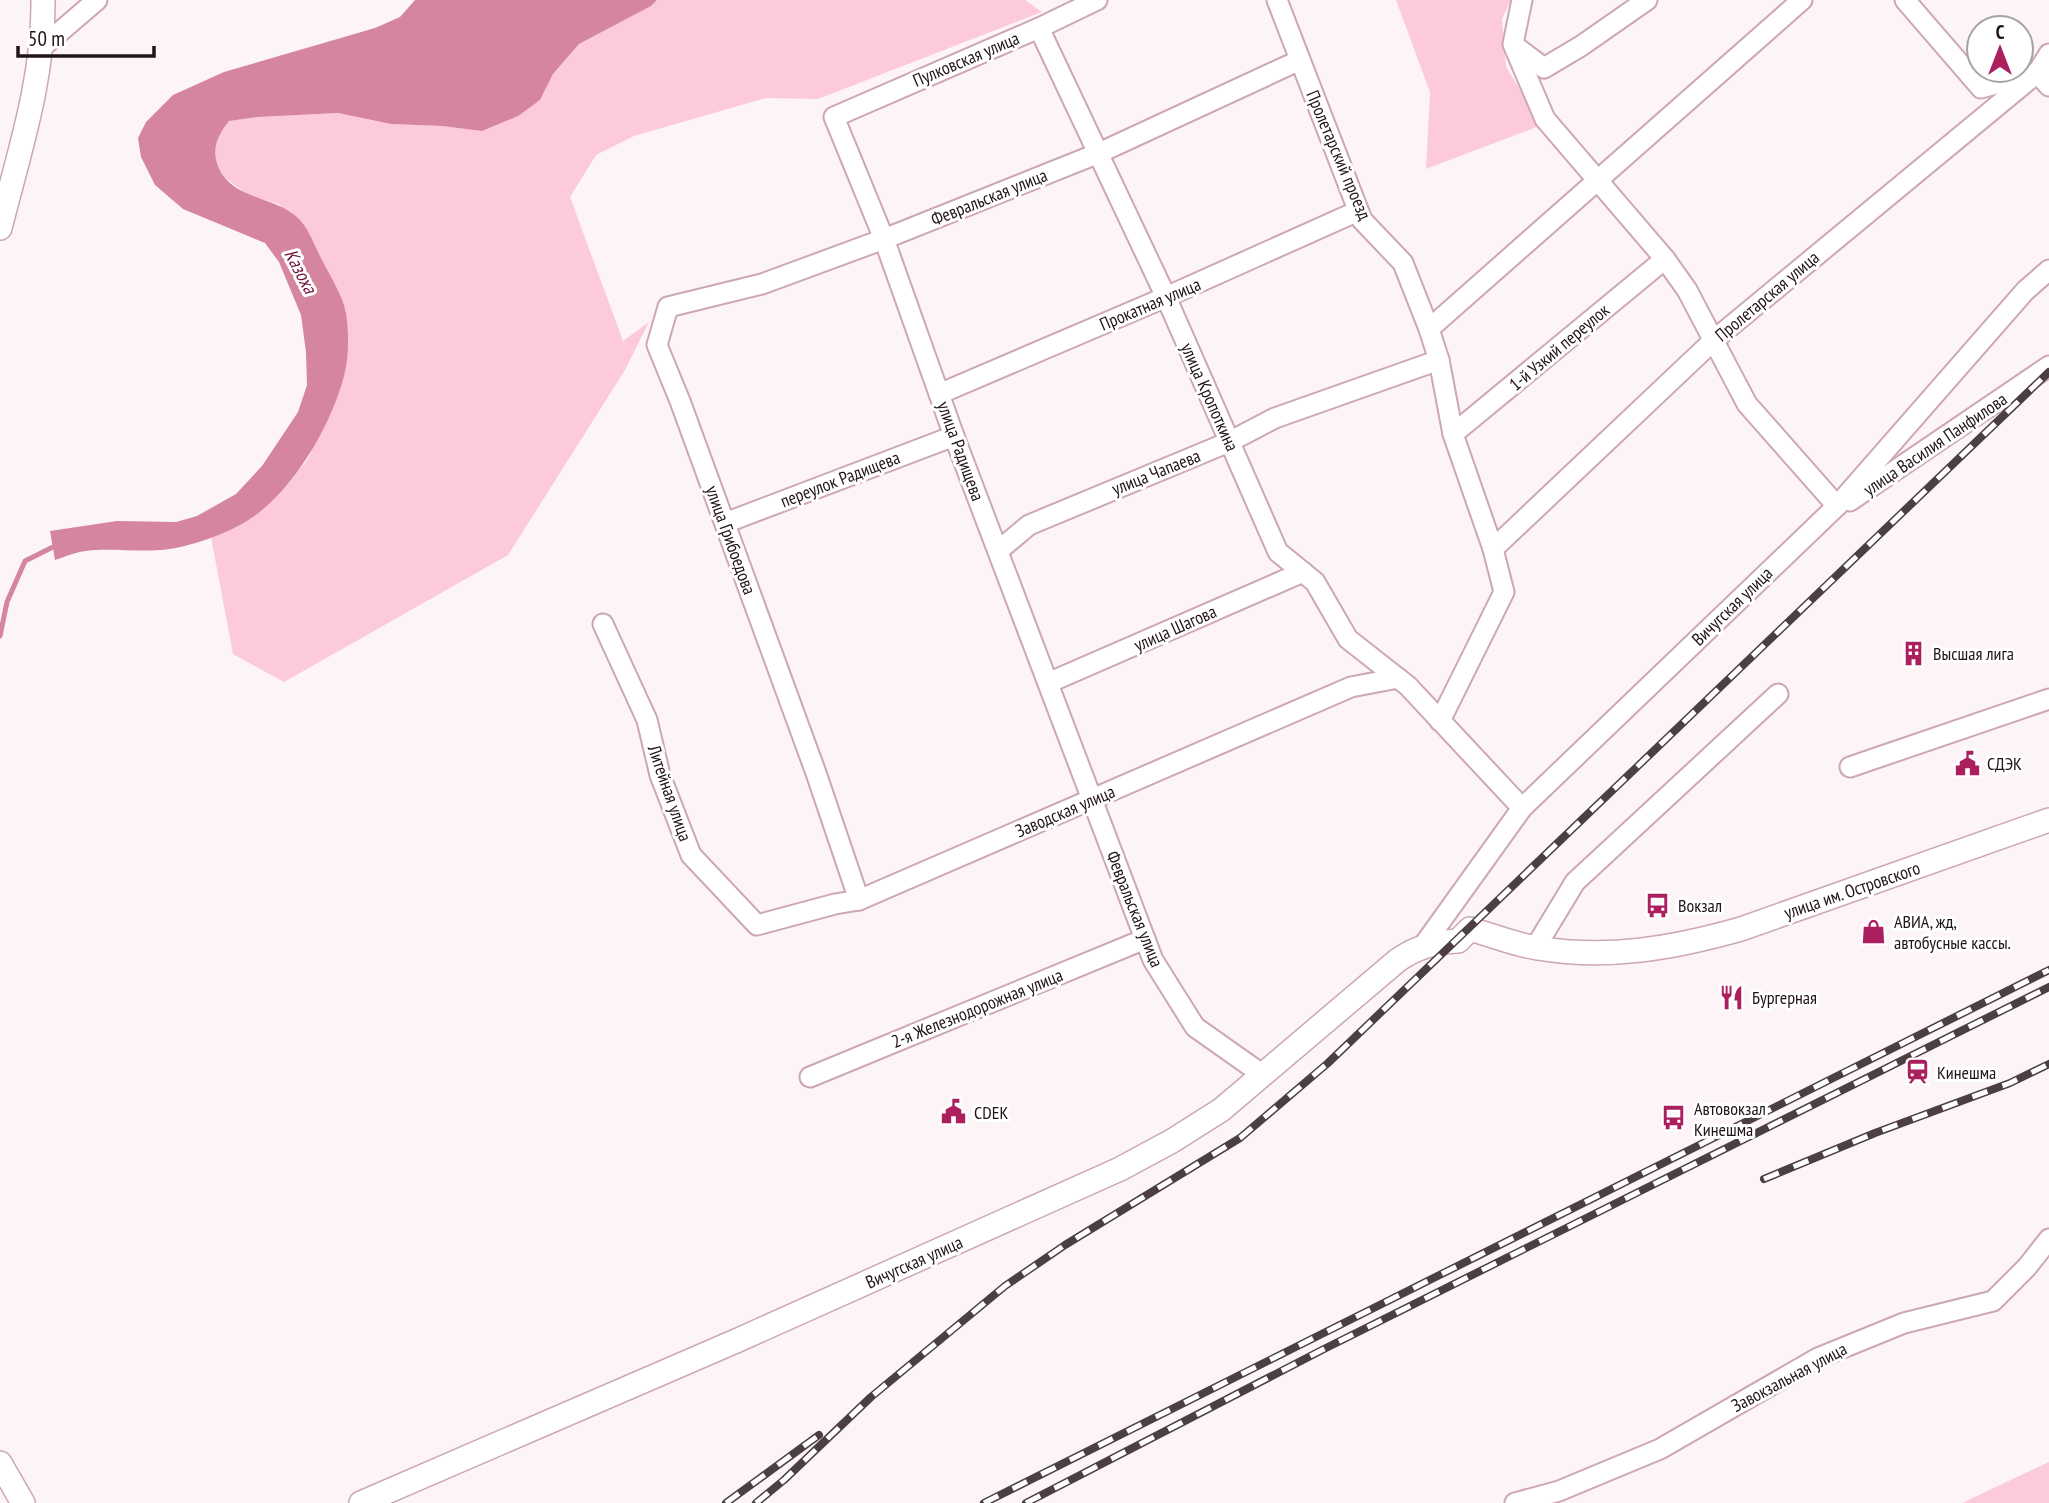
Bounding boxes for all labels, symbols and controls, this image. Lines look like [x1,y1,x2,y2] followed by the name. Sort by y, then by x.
[18,14,154,58] scale bar
[1965,14,2035,84] north arrow
[1996,20,2005,44] text: С
[28,25,65,52] text: 50 m
[909,26,1023,92] street label: Пулковская улица
[1301,87,1377,223] street label: Пролетарский проезд
[928,163,1050,231] street label: Февральская улица
[279,245,323,299] water label: Казоха
[1710,246,1824,346] street label: Пролетарская улица
[1096,272,1204,336] street label: Прокатная улица
[1504,298,1614,396] street label: 1-й Узкий переулок
[1176,339,1244,455] street label: улица Кропоткина
[1859,387,2011,501] street label: улица Василия Панфилова
[932,398,990,504] street label: улица Радищева
[1108,444,1204,500] street label: улица Чапаева
[777,446,903,512] street label: переулок Радищева
[701,482,761,598] street label: улица Грибоедова
[1687,562,1777,650] street label: Вичугская улица
[1130,600,1220,656] street label: улица Шагова
[1899,639,1927,667] building icon: Высшая лига
[1933,642,2014,665] place label: Высшая лига
[642,741,697,844] street label: Литейная улица
[1953,749,1981,777] public building icon: СДЭК
[1987,752,2022,775] place label: СДЭК
[1012,780,1118,842] street label: Заводская улица
[1101,848,1169,970] street label: Февральская улица
[1781,856,1923,924] street label: улица им. Островского
[1644,891,1672,919] bus stop icon: Вокзал
[1678,894,1722,917] place label: Вокзал
[1894,910,2011,954] place label: АВИА, жд, автобусные кассы.
[1860,917,1888,945] shop icon: АВИА, жд, автобусные кассы.
[888,963,1066,1053] street label: 2-я Железнодорожная улица
[1718,983,1746,1011] restaurant icon: Бургерная
[1752,986,1817,1009] place label: Бургерная
[1903,1058,1931,1086] station icon: Кинешма
[1937,1061,1996,1084] place label: Кинешма
[1694,1097,1766,1141] place label: Автовокзал Кинешма
[940,1098,968,1126] public building icon: CDEK
[974,1101,1008,1124] place label: CDEK
[1660,1104,1688,1132] bus stop icon: Автовокзал Кинешма
[862,1230,966,1294] street label: Вичугская улица
[1727,1337,1851,1417] street label: Завокзальная улица

